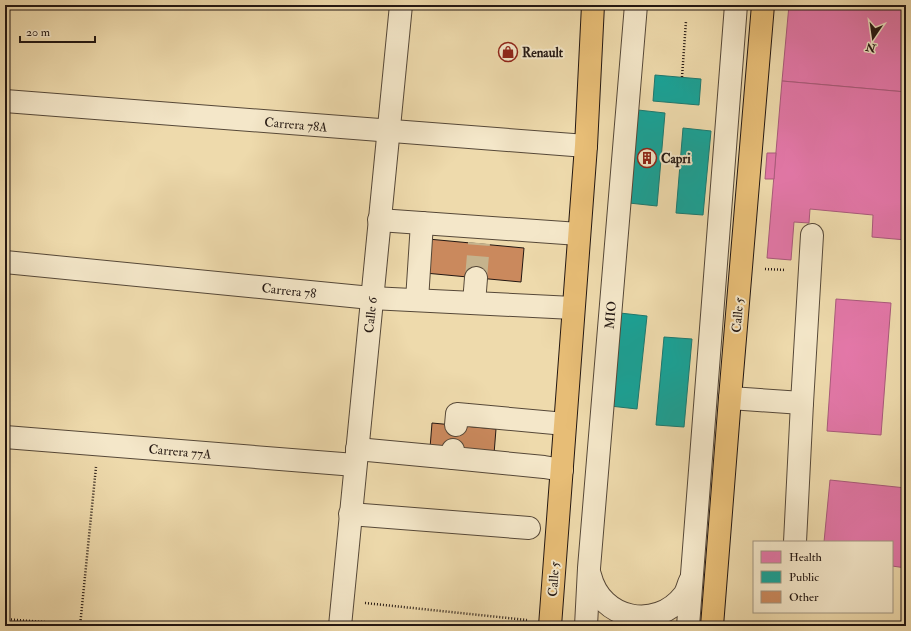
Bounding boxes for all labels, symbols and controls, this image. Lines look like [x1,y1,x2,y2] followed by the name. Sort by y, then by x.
[20,18,95,44] scale bar
[853,18,893,58] north arrow
[26,25,51,40] text: 20 m
[863,40,878,55] text: N
[497,41,519,63] shop icon: Renault
[522,45,564,61] place label: Renault
[264,114,329,136] street label: Carrera 78A
[636,147,658,169] building icon: Capri
[661,151,691,168] place label: Capri
[261,280,317,302] street label: Carrera 78
[361,295,381,334] street label: Calle 6
[728,297,748,333] street label: Calle 5
[602,300,620,330] street label: MIO
[148,441,213,463] street label: Carrera 77A
[753,541,893,613] legend
[789,550,823,565] text: Health
[545,561,563,597] street label: Calle 5
[789,570,819,585] text: Public
[789,590,819,605] text: Other

